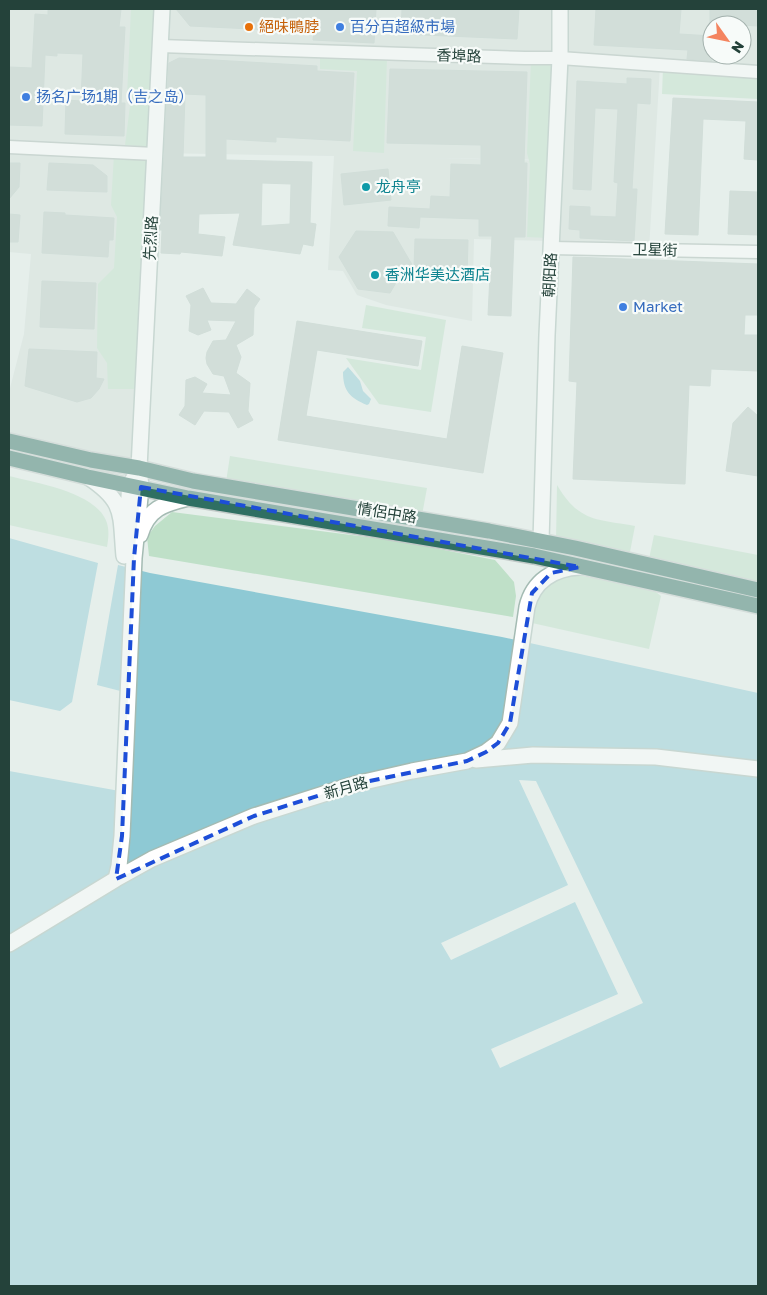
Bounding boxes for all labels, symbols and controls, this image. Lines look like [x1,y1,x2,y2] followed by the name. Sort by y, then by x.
[702,15,752,65] north arrow
[259,17,319,35] place label: 絕味鴨脖
[350,17,455,35] place label: 百分百超級市場
[243,21,255,33] marker: 絕味鴨脖
[334,21,346,33] marker: 百分百超級市場
[728,38,748,56] text: N
[436,45,482,65] street label: 香埠路
[36,87,193,105] place label: 扬名广场1期（吉之岛）
[20,91,32,103] marker: 扬名广场1期（吉之岛）
[376,177,421,195] place label: 龙舟亭
[360,181,372,193] marker: 龙舟亭
[140,215,160,261] street label: 先烈路
[632,240,678,258] street label: 卫星街
[539,252,559,298] street label: 朝阳路
[385,265,490,283] place label: 香洲华美达酒店
[369,269,381,281] marker: 香洲华美达酒店
[633,297,683,315] place label: Market
[617,301,629,313] marker: Market
[356,498,418,526] street label: 情侶中路
[322,772,370,802] street label: 新月路

